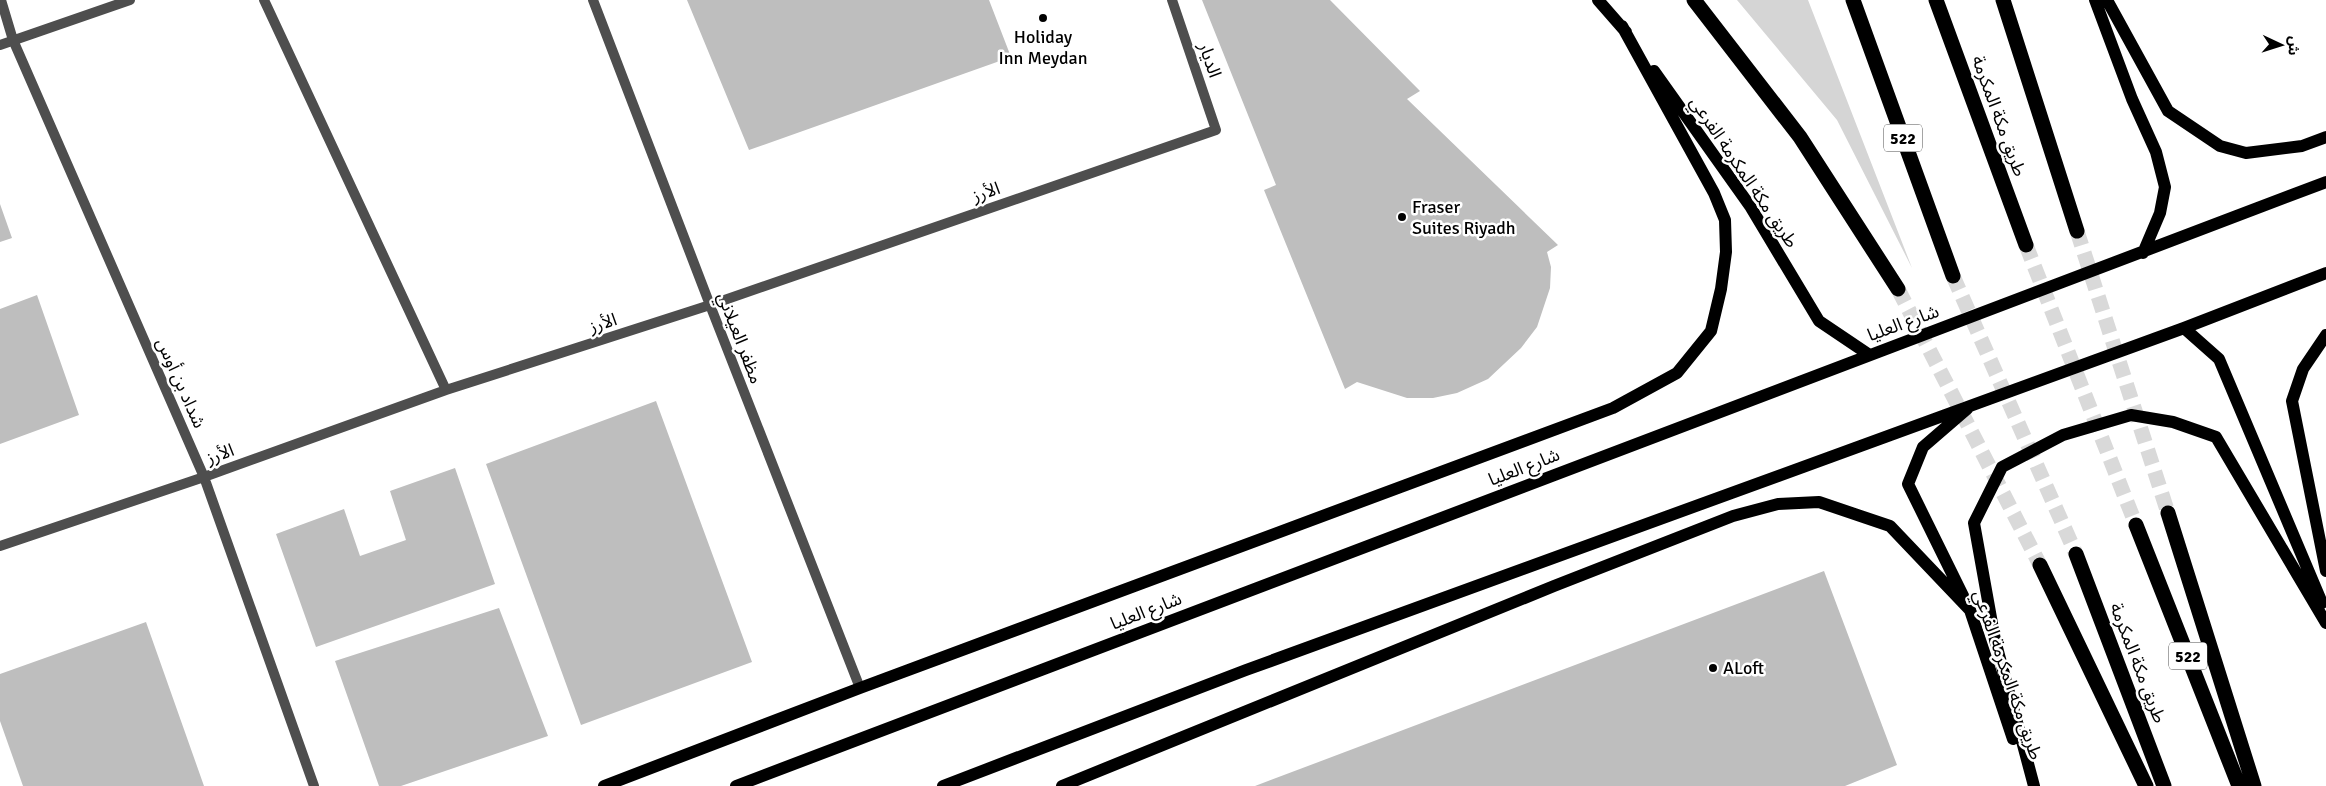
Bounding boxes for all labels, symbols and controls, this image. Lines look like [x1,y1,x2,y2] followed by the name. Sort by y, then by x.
[1037,12,1049,24] marker: Holiday Inn Meydan
[2256,20,2306,70] north arrow
[999,26,1087,69] place label: Holiday Inn Meydan
[2284,36,2303,56] text: ش
[1193,39,1226,80] street label: الديار
[1967,53,2031,179] street label: طريق مكة المكرمة
[1683,92,1803,253] street label: طريق مكة المكرمة الفرعي
[1884,125,1922,152] road number: 522
[968,177,1003,207] street label: الأرز
[1412,196,1516,239] place label: Fraser Suites Riyadh
[1396,211,1408,223] marker: Fraser Suites Riyadh
[710,289,767,388] street label: مظفر العيلاني
[1864,300,1943,349] street label: شارع العليا
[585,308,620,338] street label: الأرز
[151,334,211,432] street label: شداد بن أوس
[202,439,237,469] street label: الأرز
[1485,443,1564,493] street label: شارع العليا
[1107,587,1186,637] street label: شارع العليا
[1967,587,2047,763] street label: طريق مكة المكرمة الفرعي
[2105,600,2171,726] street label: طريق مكة المكرمة
[2169,642,2207,669] road number: 522
[1723,657,1764,679] place label: ALoft
[1707,662,1719,674] marker: ALoft

